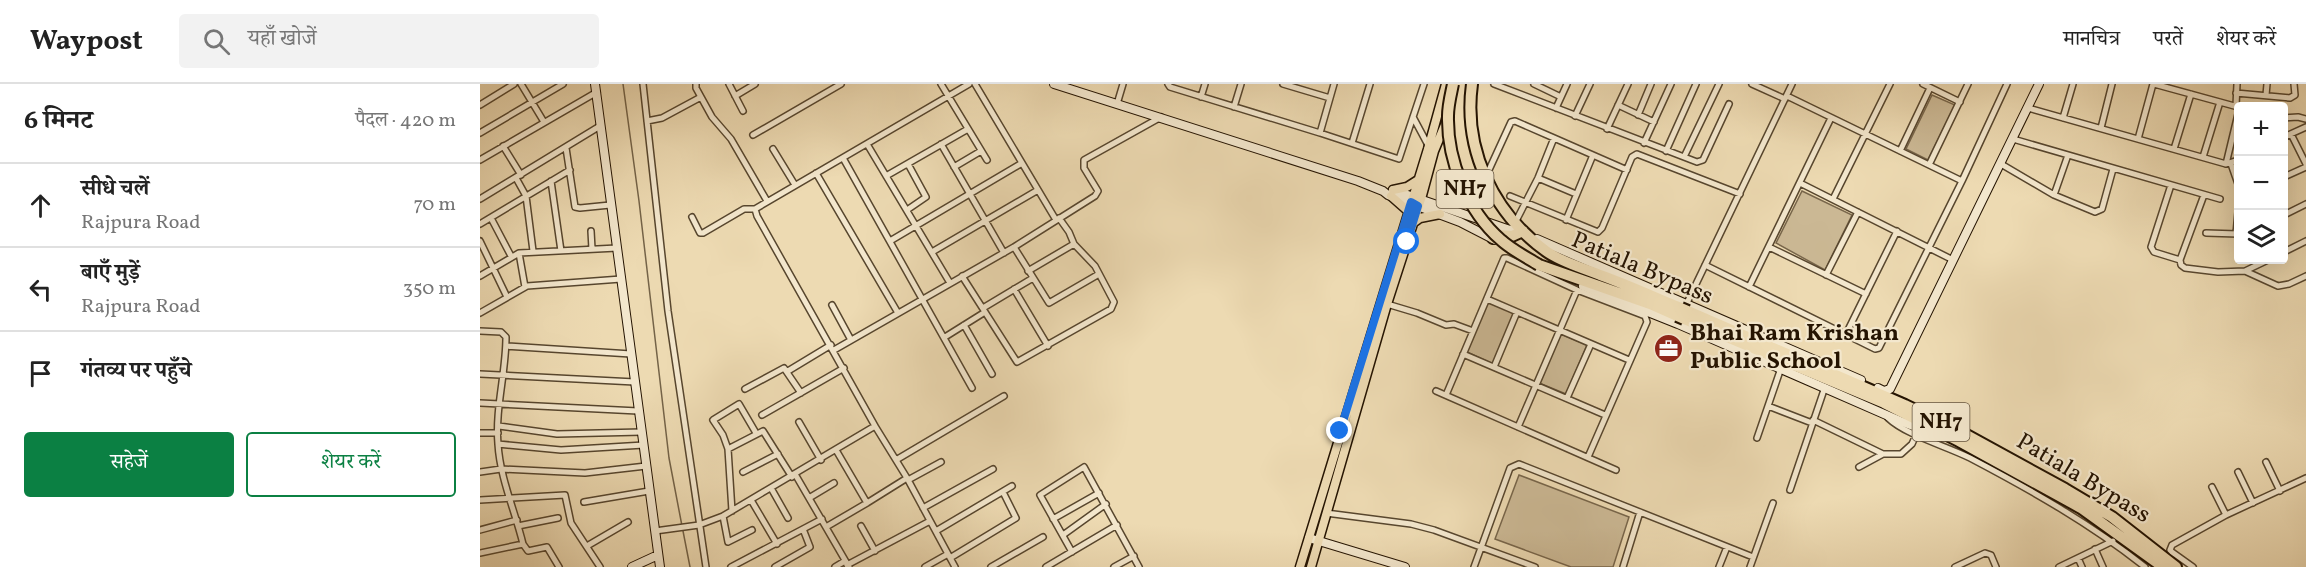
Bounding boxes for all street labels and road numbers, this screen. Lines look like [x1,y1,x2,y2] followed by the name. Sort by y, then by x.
[1436,170,1494,208] road number: NH7
[1566,224,1718,314] street label: Patiala Bypass
[1912,403,1970,441] road number: NH7
[2009,425,2157,533] street label: Patiala Bypass

